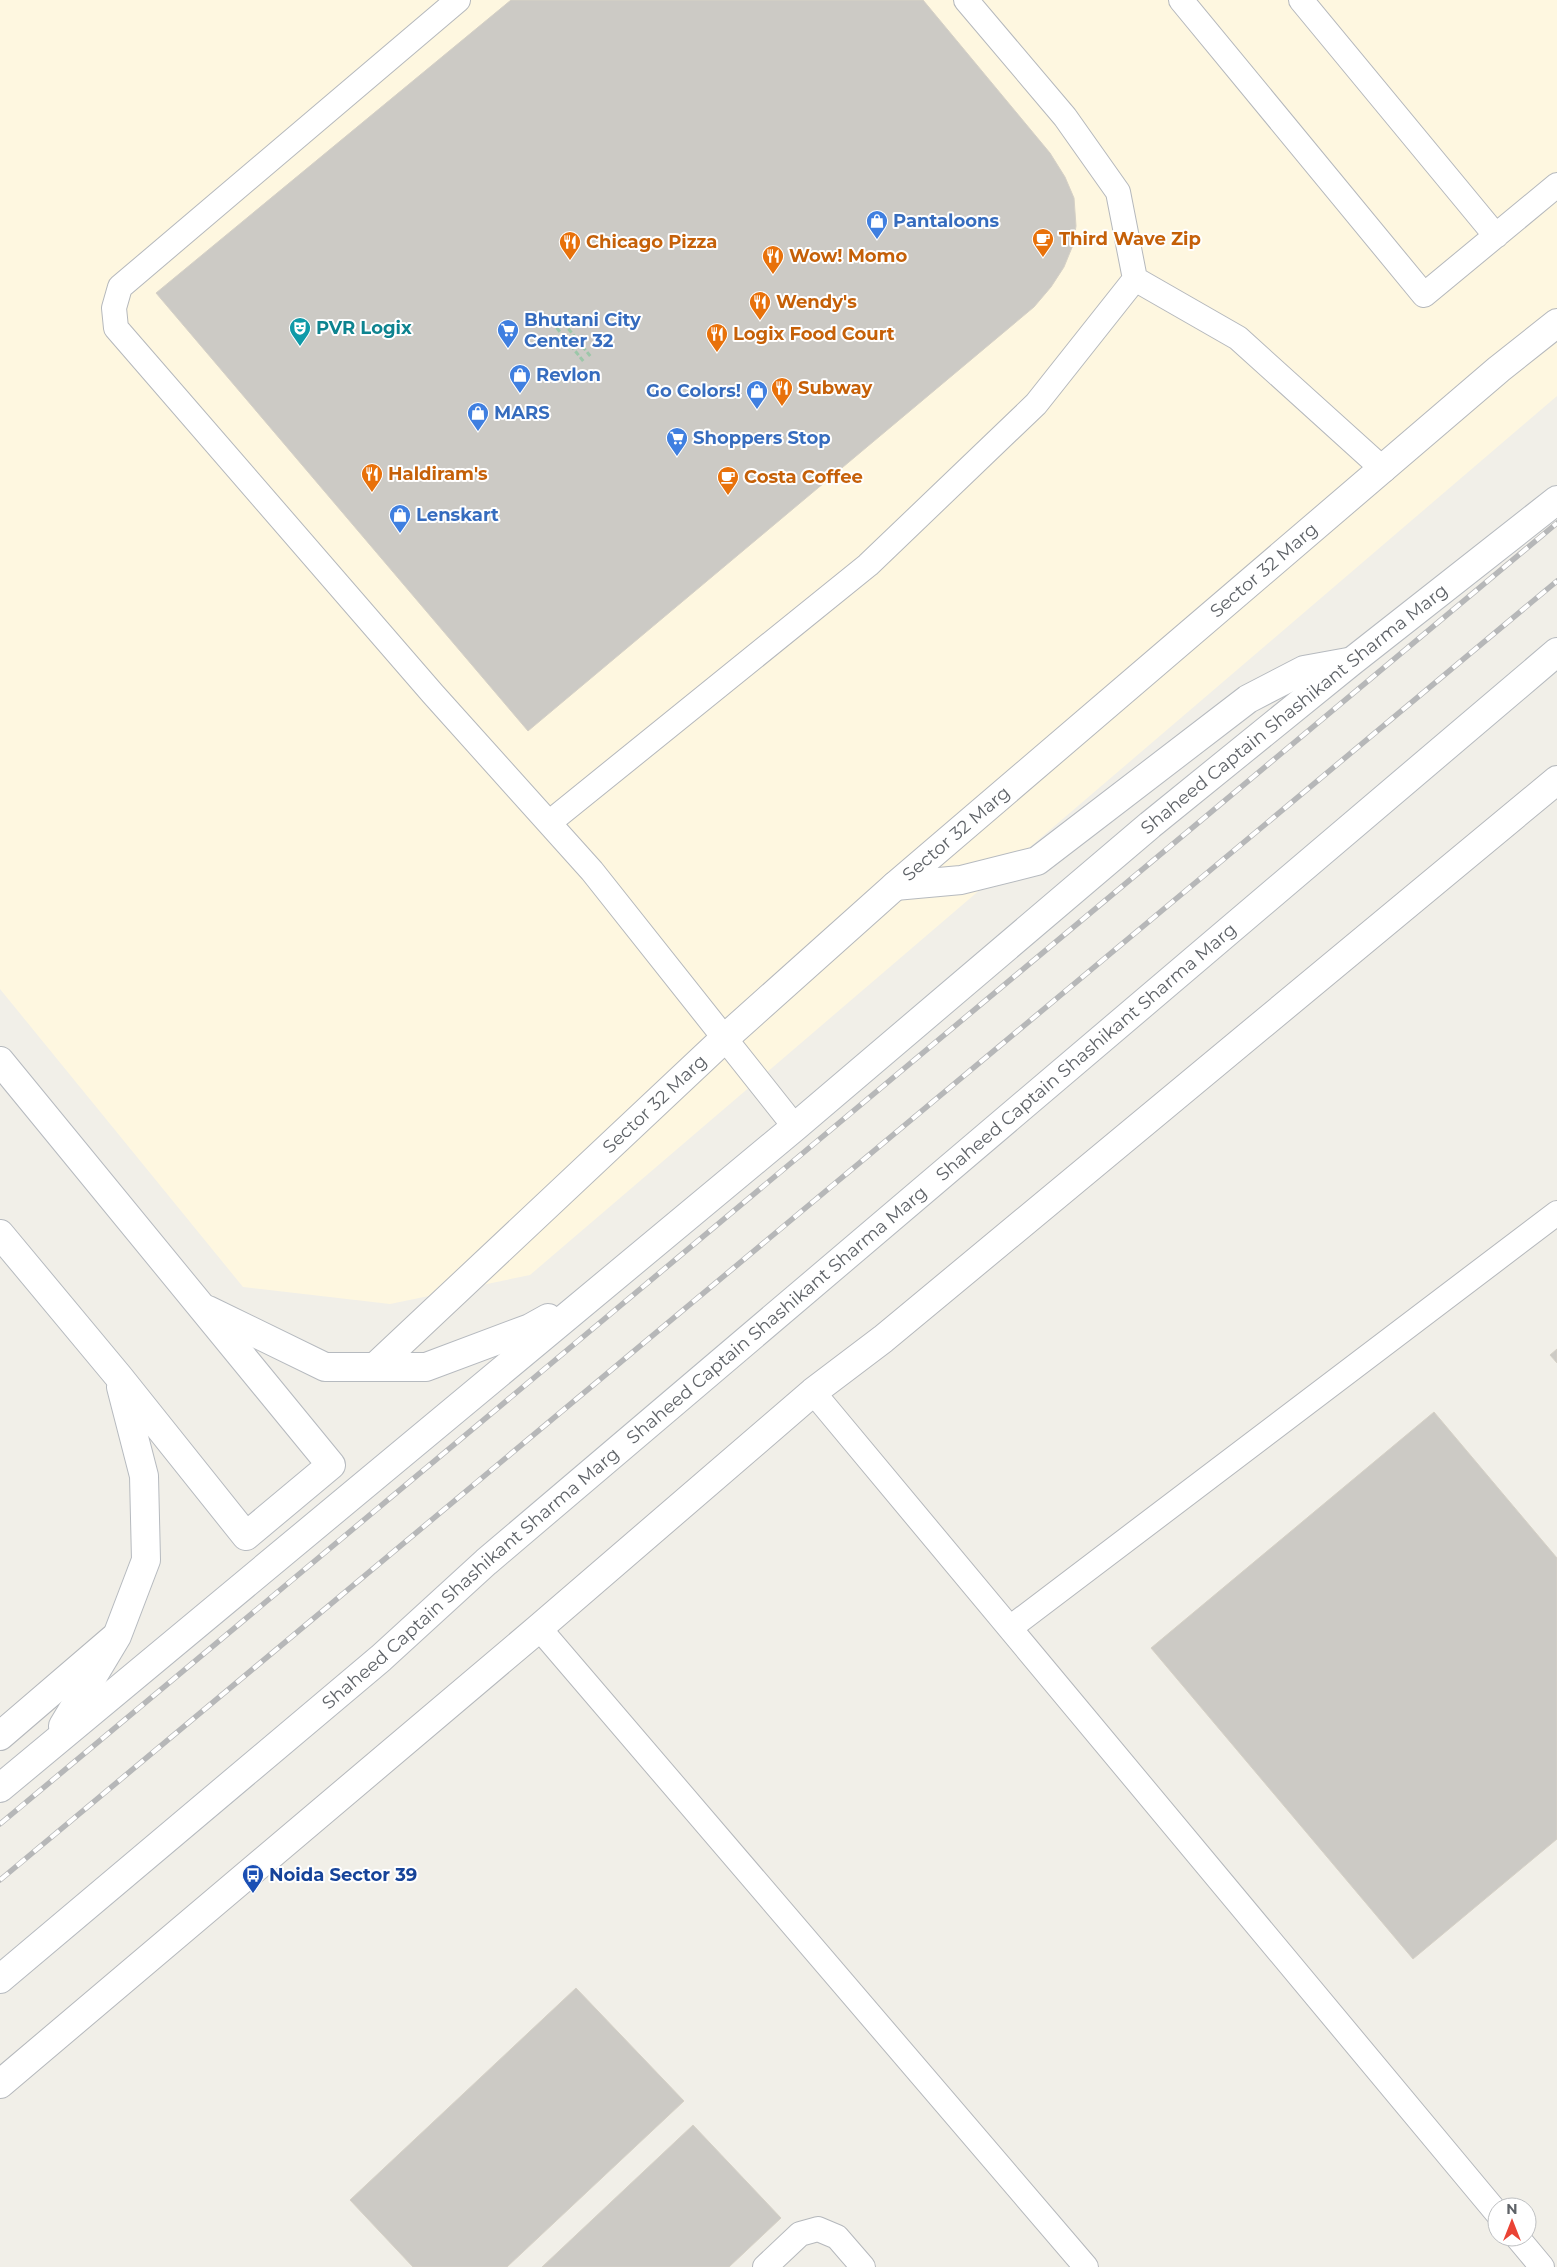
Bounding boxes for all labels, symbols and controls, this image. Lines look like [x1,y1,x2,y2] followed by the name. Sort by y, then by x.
[865,209,889,240] shop icon: Pantaloons
[893,210,999,232] place label: Pantaloons
[1031,227,1055,258] cafe icon: Third Wave Zip
[1059,228,1201,250] place label: Third Wave Zip
[558,230,582,261] restaurant icon: Chicago Pizza
[586,231,717,253] place label: Chicago Pizza
[761,244,785,275] restaurant icon: Wow! Momo
[789,245,908,267] place label: Wow! Momo
[748,290,772,321] restaurant icon: Wendy's
[776,291,857,313] place label: Wendy's
[524,309,641,352] place label: Bhutani City Center 32
[288,316,312,347] theatre icon: PVR Logix
[316,317,412,339] place label: PVR Logix
[496,318,520,349] supermarket icon: Bhutani City Center 32
[705,322,729,353] restaurant icon: Logix Food Court
[733,323,895,345] place label: Logix Food Court
[508,363,532,394] shop icon: Revlon
[536,364,601,386] place label: Revlon
[770,376,794,407] restaurant icon: Subway
[798,377,872,399] place label: Subway
[745,379,769,410] shop icon: Go Colors!
[646,380,741,402] place label: Go Colors!
[466,401,490,432] shop icon: MARS
[494,402,550,424] place label: MARS
[665,426,689,457] supermarket icon: Shoppers Stop
[693,427,831,449] place label: Shoppers Stop
[360,462,384,493] restaurant icon: Haldiram's
[388,463,488,485] place label: Haldiram's
[716,465,740,496] cafe icon: Costa Coffee
[744,466,863,488] place label: Costa Coffee
[388,503,412,534] shop icon: Lenskart
[416,504,499,526] place label: Lenskart
[1206,518,1322,622] street label: Sector 32 Marg
[1136,579,1452,839] street label: Shaheed Captain Shashikant Sharma Marg
[898,781,1015,886] street label: Sector 32 Marg
[931,918,1241,1186] street label: Shaheed Captain Shashikant Sharma Marg
[598,1050,711,1158] street label: Sector 32 Marg
[622,1181,931,1449] street label: Shaheed Captain Shashikant Sharma Marg
[317,1443,624,1714] street label: Shaheed Captain Shashikant Sharma Marg
[241,1863,265,1894] bus stop icon: Noida Sector 39
[269,1864,417,1886] place label: Noida Sector 39
[1487,2197,1537,2247] north arrow
[1506,2200,1518,2218] text: N

